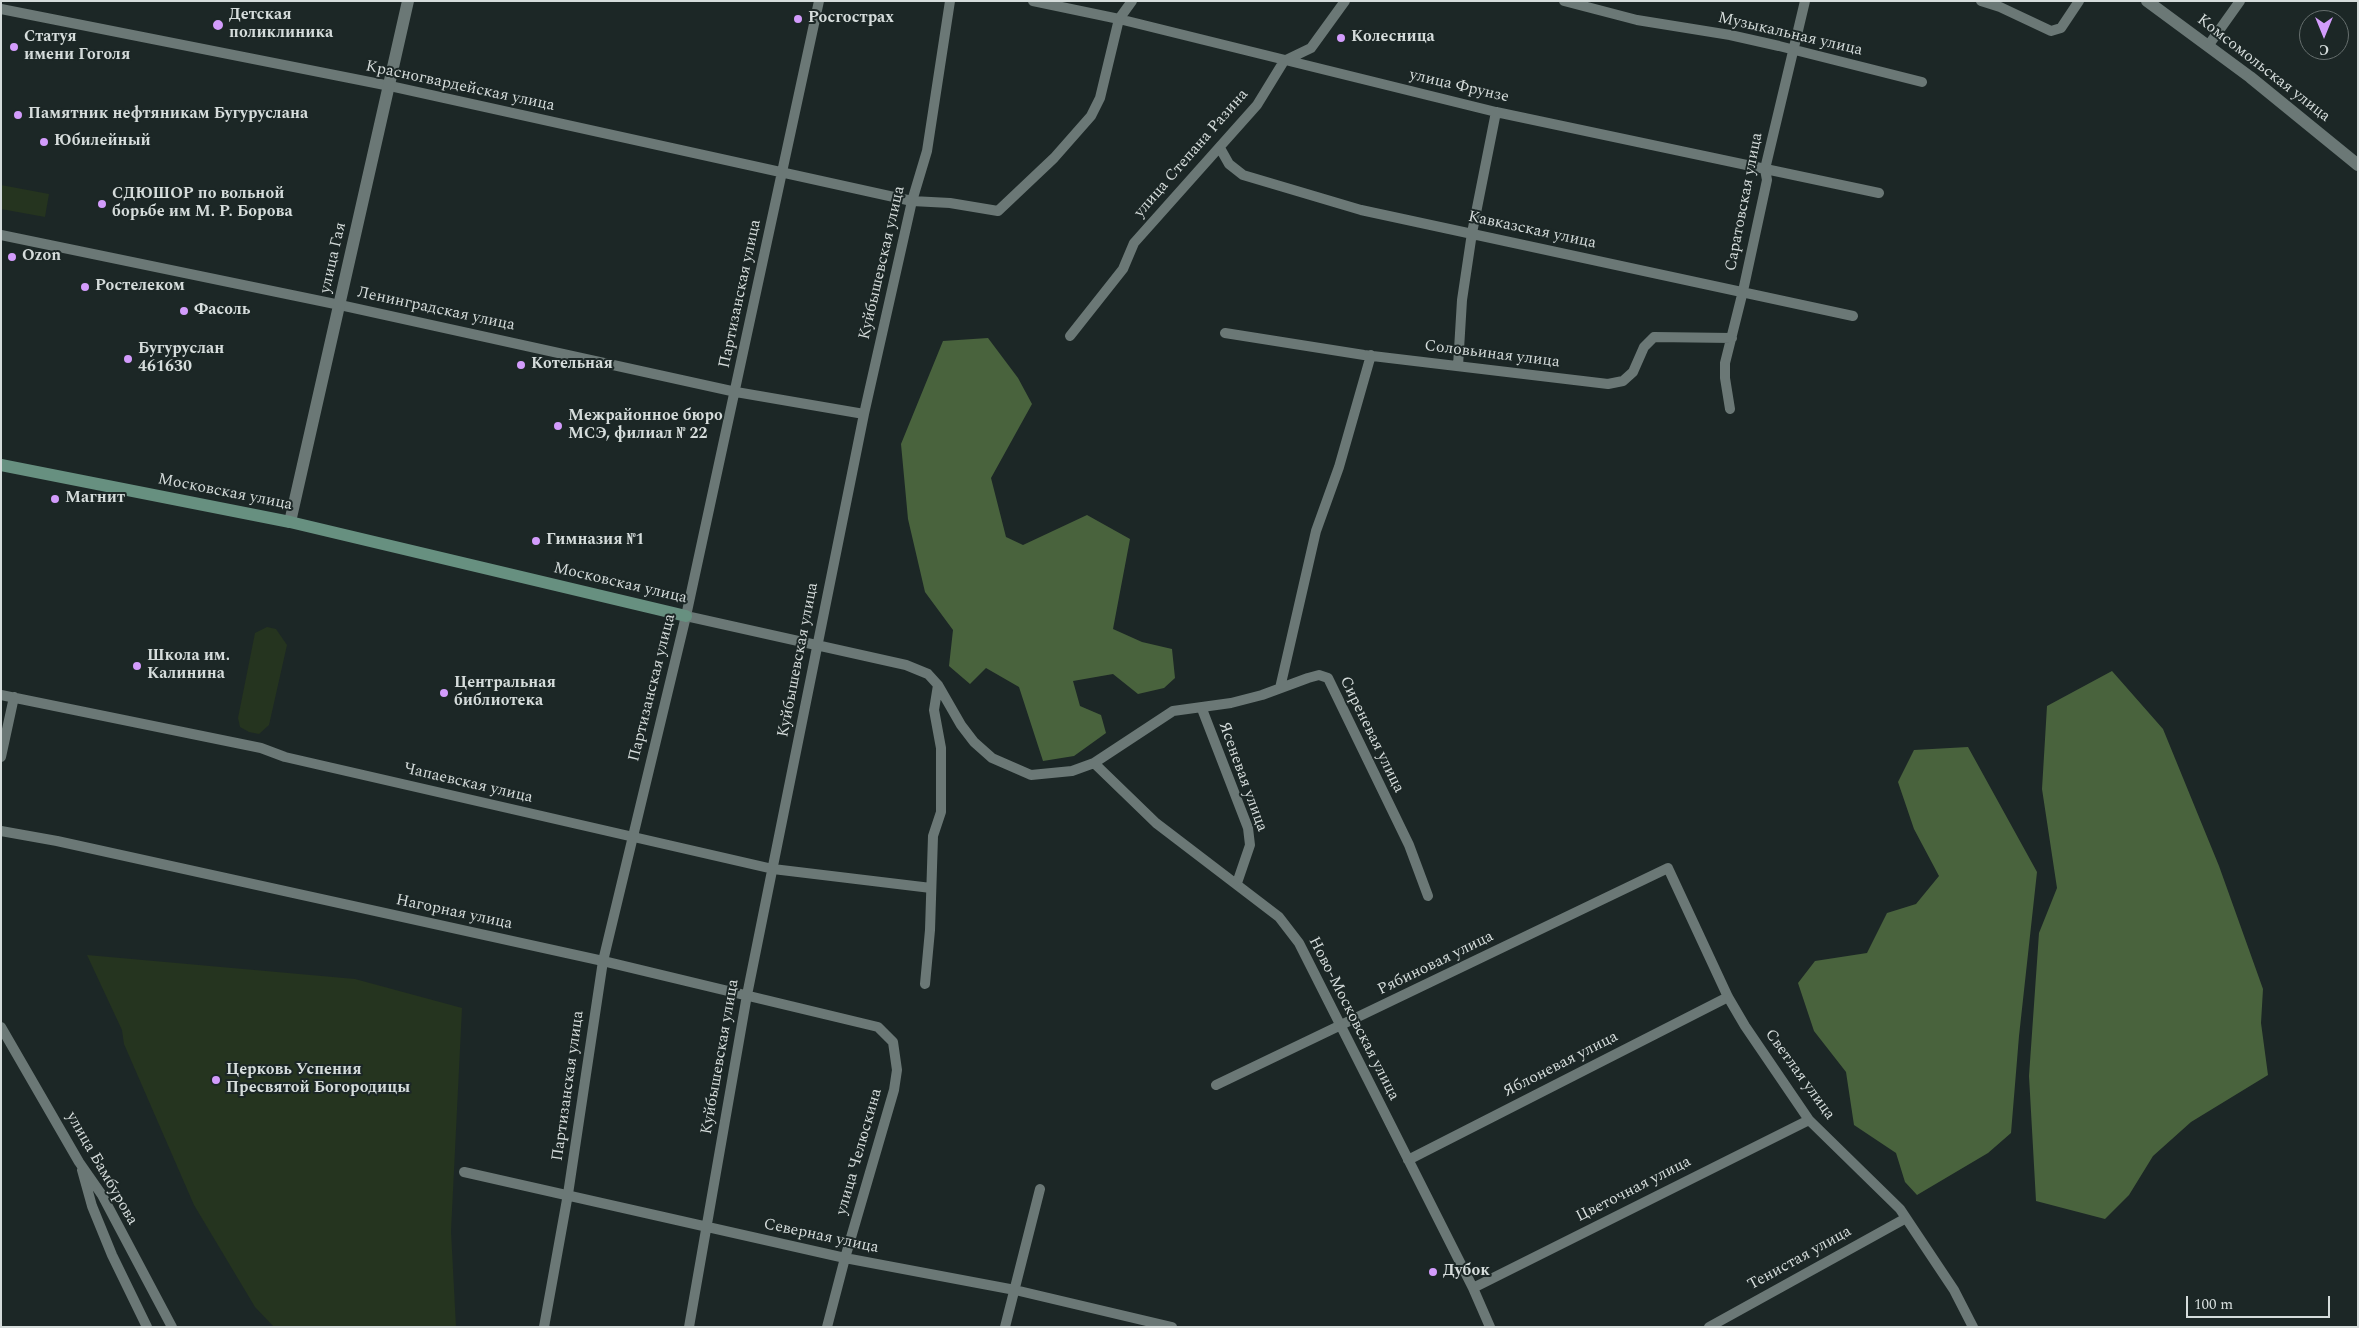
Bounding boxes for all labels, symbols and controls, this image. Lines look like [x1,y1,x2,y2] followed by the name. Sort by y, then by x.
[229,6,333,44] place label: Детская поликлиника
[808,9,894,29] place label: Росгострах
[1716,9,1864,61] street label: Музыкальная улица
[2299,10,2349,60] north arrow
[2193,11,2333,127] street label: Комсомольская улица
[792,13,804,25] marker: Росгострах
[211,18,225,32] marker: Детская поликлиника
[24,28,130,66] place label: Статуя имени Гоголя
[1351,28,1435,48] place label: Колесница
[1335,32,1347,44] marker: Колесница
[2319,39,2329,60] text: С
[8,41,20,53] marker: Статуя имени Гоголя
[364,58,556,116] street label: Красногвардейская улица
[1407,66,1511,108] street label: улица Фрунзе
[1131,86,1253,222] street label: улица Степана Разина
[28,105,308,125] place label: Памятник нефтяникам Бугуруслана
[12,109,24,121] marker: Памятник нефтяникам Бугуруслана
[1722,131,1768,273] street label: Саратовская улица
[54,132,151,152] place label: Юбилейный
[38,136,50,148] marker: Юбилейный
[856,184,910,342] street label: Куйбышевская улица
[112,185,293,223] place label: СДЮШОР по вольной борьбе им М. Р. Борова
[96,198,108,210] marker: СДЮШОР по вольной борьбе им М. Р. Борова
[1466,208,1598,254] street label: Кавказская улица
[716,218,766,370] street label: Партизанская улица
[317,221,351,295] street label: улица Гая
[22,247,61,267] place label: Ozon
[6,251,18,263] marker: Ozon
[95,277,185,297] place label: Ростелеком
[79,281,91,293] marker: Ростелеком
[355,284,517,336] street label: Ленинградская улица
[194,301,250,321] place label: Фасоль
[178,305,190,317] marker: Фасоль
[1423,337,1561,373] street label: Соловьиная улица
[138,340,224,378] place label: Бугуруслан 461630
[122,353,134,365] marker: Бугуруслан 461630
[531,355,613,375] place label: Котельная
[515,359,527,371] marker: Котельная
[568,407,723,445] place label: Межрайонное бюро МСЭ, филиал № 22
[552,420,564,432] marker: Межрайонное бюро МСЭ, филиал № 22
[156,471,294,515] street label: Московская улица
[65,489,125,509] place label: Магнит
[49,493,61,505] marker: Магнит
[546,531,645,551] place label: Гимназия №1
[530,535,542,547] marker: Гимназия №1
[551,559,689,609] street label: Московская улица
[775,581,823,739] street label: Куйбышевская улица
[625,612,681,764] street label: Партизанская улица
[147,647,230,685] place label: Школа им. Калинина
[131,660,143,672] marker: Школа им. Калинина
[454,674,556,712] place label: Центральная библиотека
[1334,674,1408,796] street label: Сиреневая улица
[438,687,450,699] marker: Центральная библиотека
[1213,719,1271,835] street label: Ясеневая улица
[401,760,535,808] street label: Чапаевская улица
[394,891,514,935] street label: Нагорная улица
[1375,928,1497,1000] street label: Рябиновая улица
[1303,934,1403,1104] street label: Ново-Московская улица
[698,978,744,1136] street label: Куйбышевская улица
[549,1010,589,1162] street label: Партизанская улица
[1760,1026,1838,1124] street label: Светлая улица
[1500,1028,1622,1102] street label: Яблоневая улица
[226,1061,410,1099] place label: Церковь Успения Пресвятой Богородицы
[210,1074,222,1086] marker: Церковь Успения Пресвятой Богородицы
[833,1087,887,1217] street label: улица Челюскина
[61,1109,141,1229] street label: улица Бамбурова
[1573,1153,1695,1227] street label: Цветочная улица
[762,1215,880,1259] street label: Северная улица
[1745,1223,1855,1295] street label: Тенистая улица
[1443,1262,1490,1282] place label: Дубок
[1427,1266,1439,1278] marker: Дубок
[2189,1286,2333,1318] scale bar
[2194,1293,2233,1316] text: 100 m

